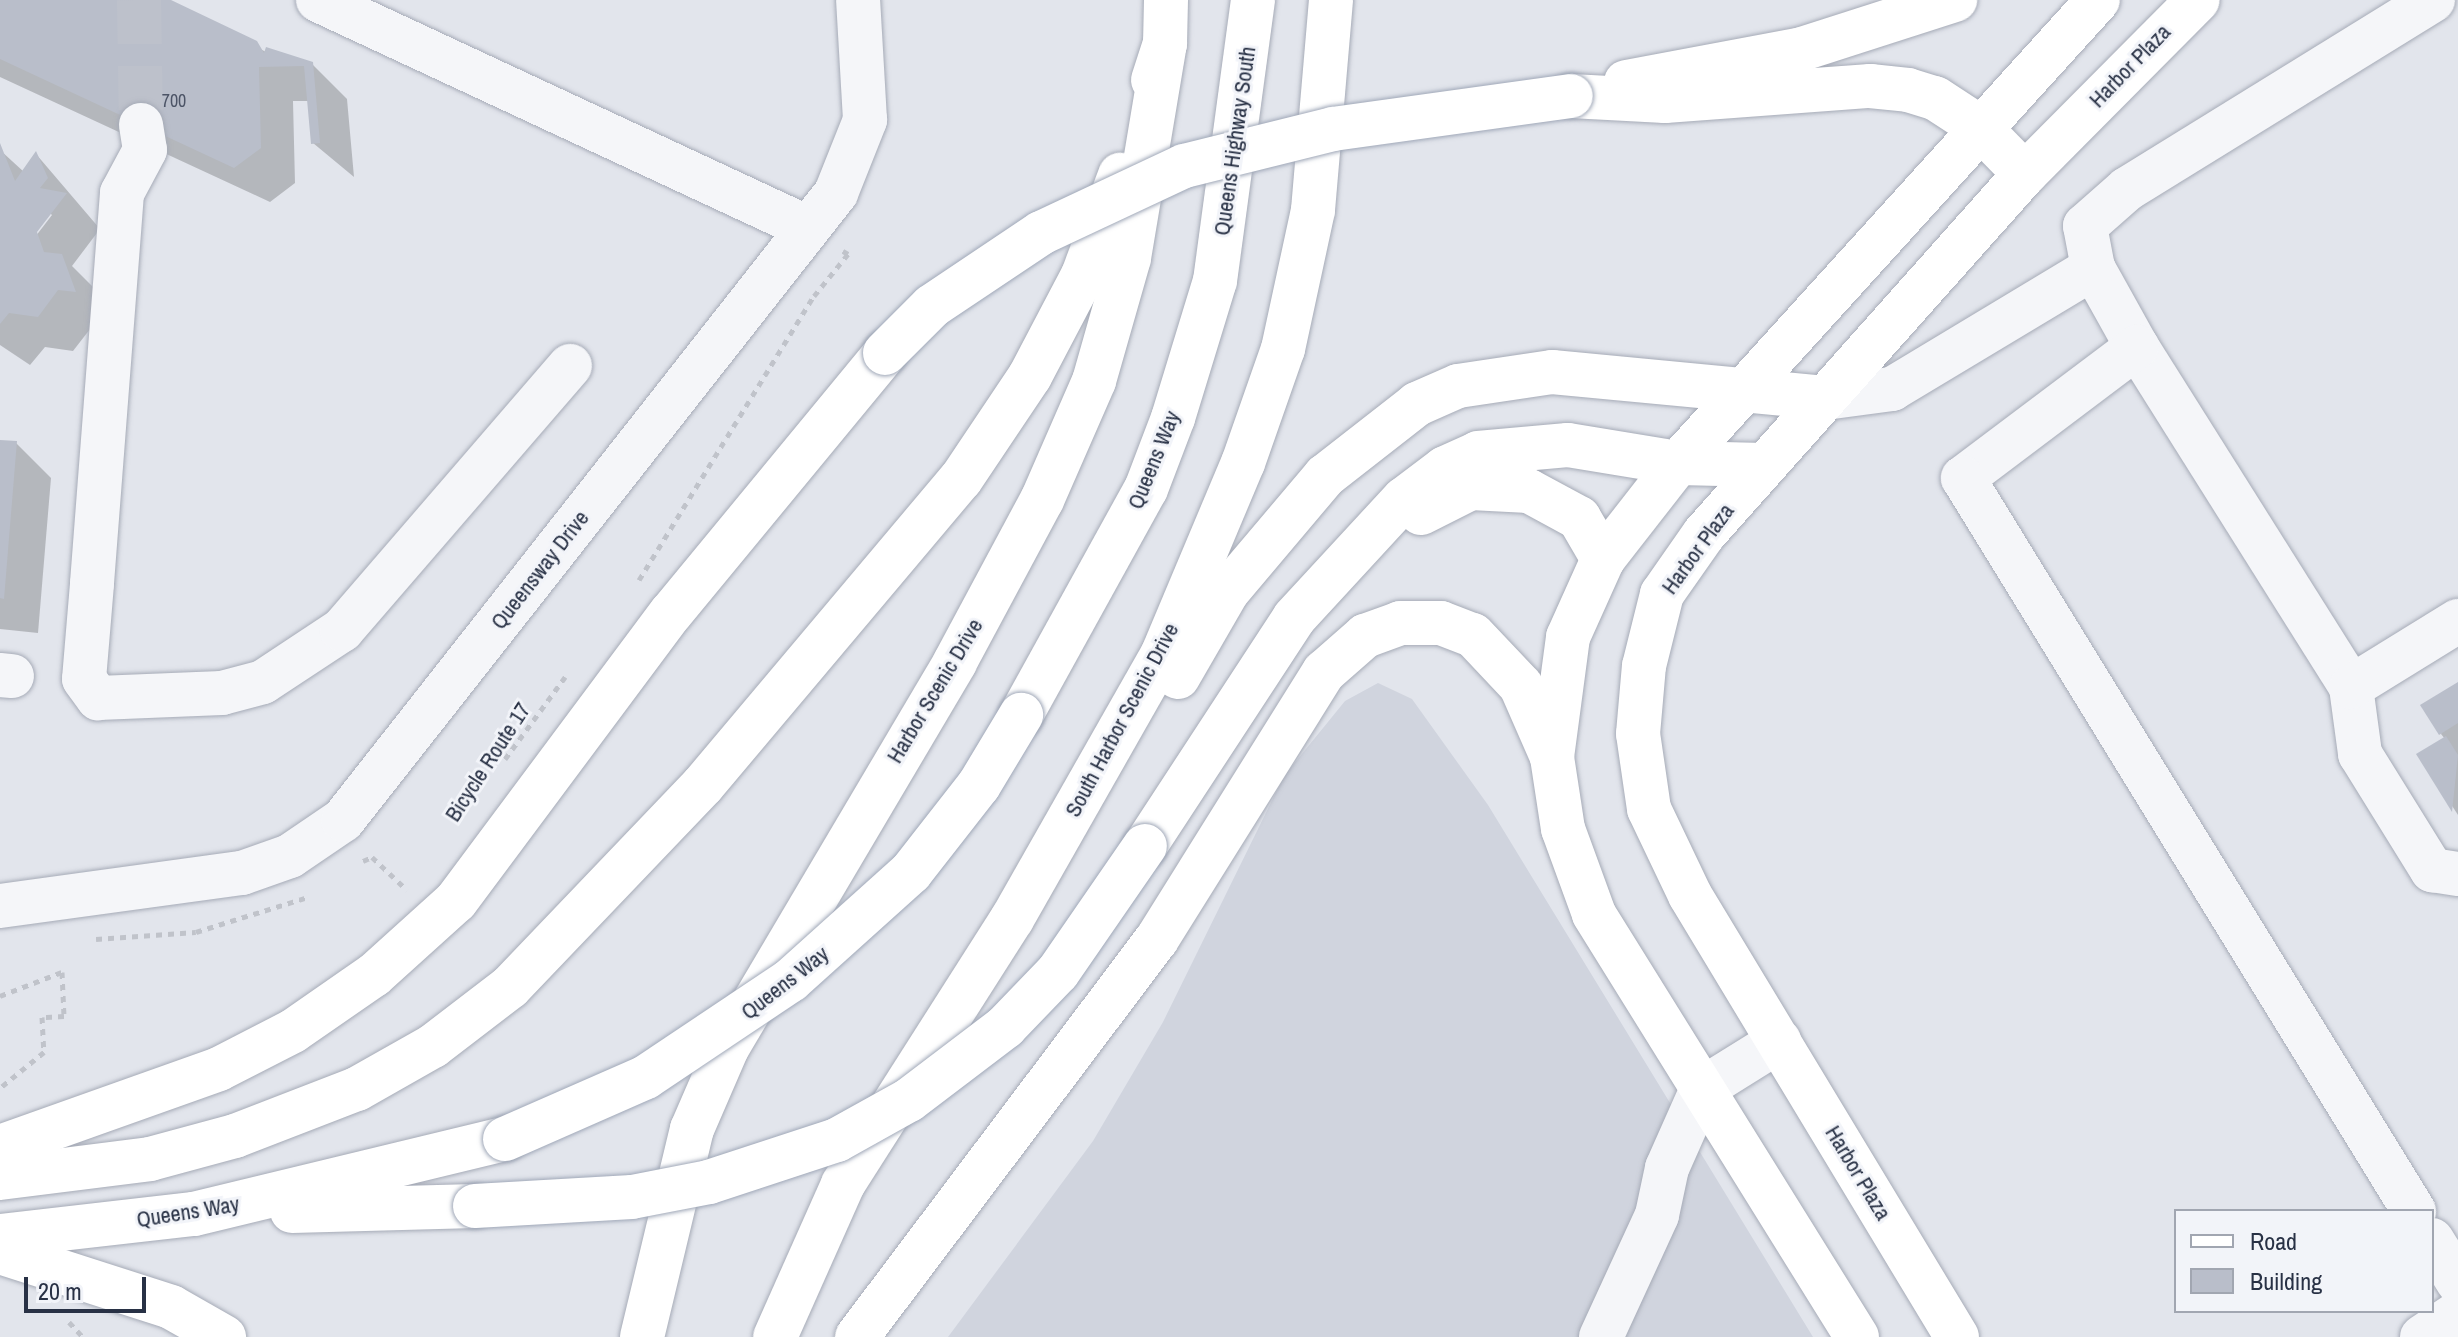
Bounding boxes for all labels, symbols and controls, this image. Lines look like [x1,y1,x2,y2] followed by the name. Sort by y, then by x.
[2084,19,2176,113] street label: Harbor Plaza
[1209,45,1261,237] street label: Queens Highway South
[162,90,186,112] house number: 700
[1122,407,1186,513] street label: Queens Way
[1656,499,1740,599] street label: Harbor Plaza
[485,505,595,635] street label: Queensway Drive
[882,614,988,768] street label: Harbor Scenic Drive
[1060,619,1184,821] street label: South Harbor Scenic Drive
[440,698,536,826] street label: Bicycle Route 17
[736,941,834,1025] street label: Queens Way
[1820,1121,1896,1225] street label: Harbor Plaza
[135,1191,241,1233] street label: Queens Way
[2174,1209,2434,1313] legend
[2250,1225,2297,1257] text: Road
[28,1261,150,1311] scale bar
[2250,1265,2322,1297] text: Building
[38,1275,82,1307] text: 20 m

